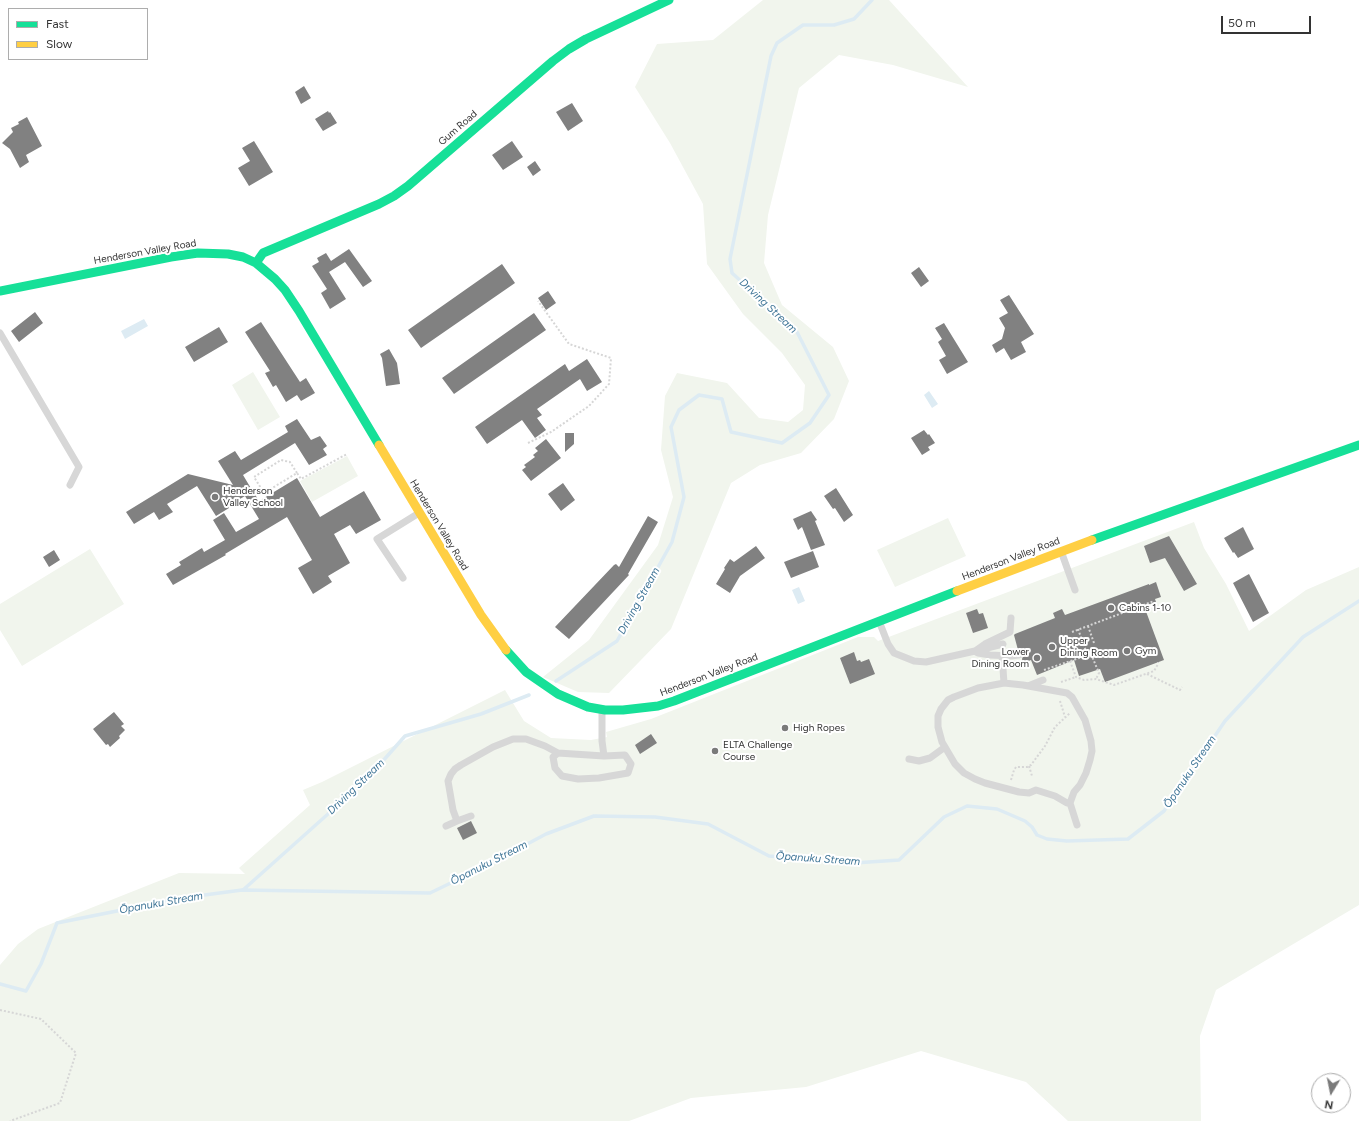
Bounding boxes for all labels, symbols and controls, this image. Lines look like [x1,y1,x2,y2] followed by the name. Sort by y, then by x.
[8,8,148,60] legend
[1223,8,1313,34] scale bar
[1228,16,1256,30] text: 50 m
[46,17,69,31] text: Fast
[46,37,72,51] text: Slow
[436,108,480,148] street label: Gum Road
[93,237,197,267] street label: Henderson Valley Road
[736,276,800,336] water label: Driving Stream
[407,477,471,573] street label: Henderson Valley Road
[223,485,283,508] place label: Henderson Valley School
[210,492,220,502] marker: Henderson Valley School
[960,535,1062,583] street label: Henderson Valley Road
[615,565,663,637] water label: Driving Stream
[1119,602,1171,614] place label: Cabins 1-10
[1106,603,1116,613] marker: Cabins 1-10
[1060,635,1117,658] place label: Upper Dining Room
[1047,642,1057,652] marker: Upper Dining Room
[1135,645,1156,657] place label: Gym
[972,646,1029,670] place label: Lower Dining Room
[1122,646,1132,656] marker: Gym
[658,651,760,699] street label: Henderson Valley Road
[1032,653,1042,663] marker: Lower Dining Room
[793,722,845,734] place label: High Ropes
[780,723,790,733] marker: High Ropes
[1161,733,1219,811] water label: Ōpanuku Stream
[723,739,792,762] place label: ELTA Challenge Course
[710,746,720,756] marker: ELTA Challenge Course
[325,757,387,817] water label: Driving Stream
[448,838,530,888] water label: Ōpanuku Stream
[775,849,861,869] water label: Ōpanuku Stream
[118,889,204,917] water label: Ōpanuku Stream
[1311,1073,1351,1113] north arrow
[1324,1097,1334,1111] text: N

